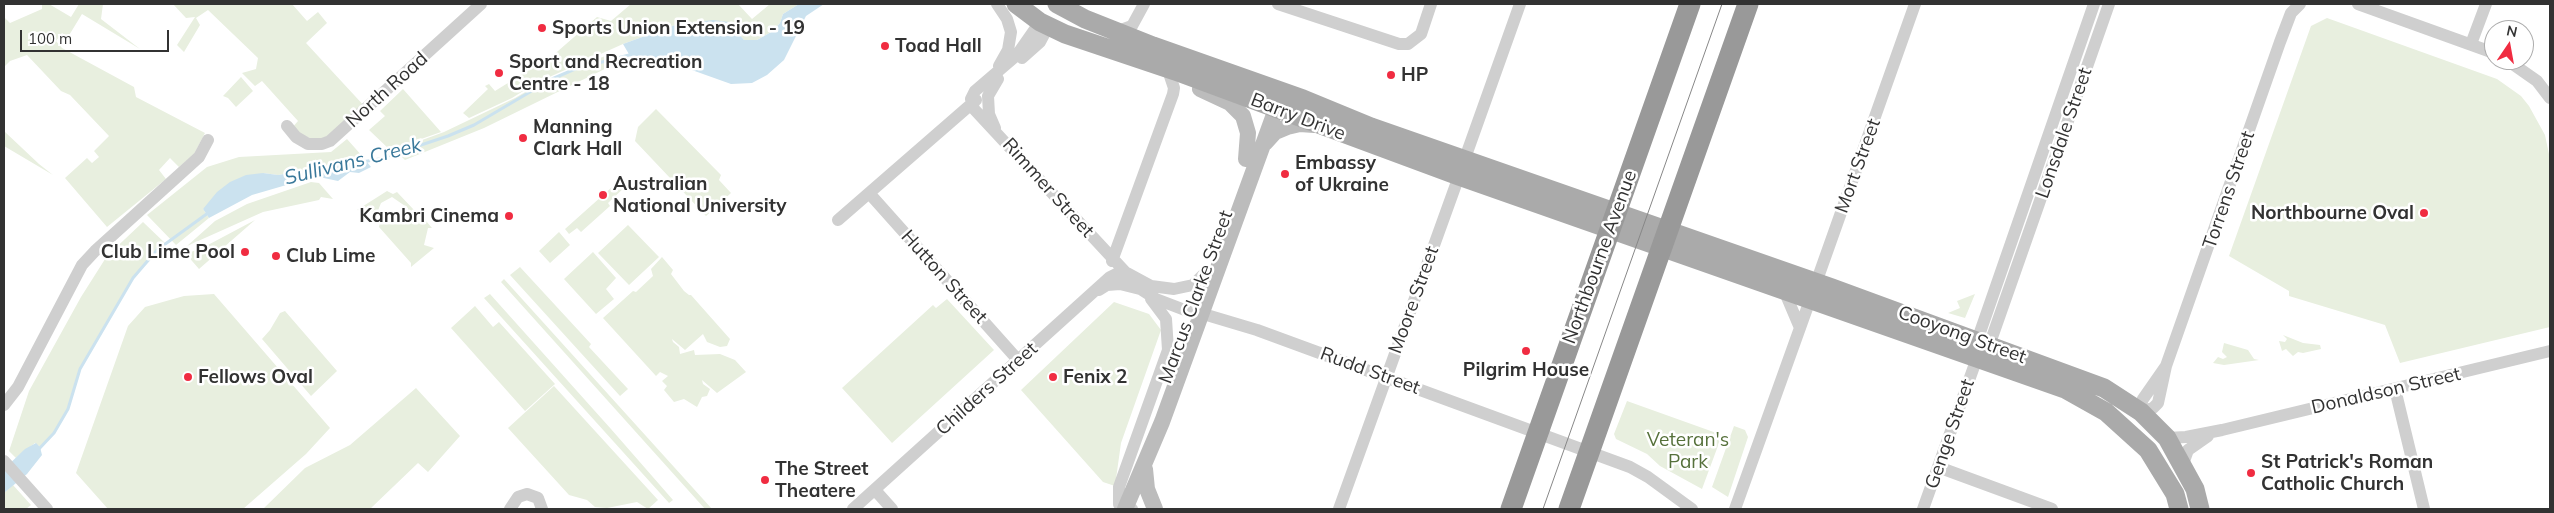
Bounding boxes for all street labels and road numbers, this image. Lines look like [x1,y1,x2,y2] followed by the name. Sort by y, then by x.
[342,47,432,133] street label: North Road
[2031,65,2097,201] street label: Lonsdale Street
[1247,89,1349,145] street label: Barry Drive
[1830,116,1886,216] street label: Mort Street
[2198,128,2260,252] street label: Torrens Street
[997,134,1099,242] street label: Rimmer Street
[1558,167,1642,347] street label: Northbourne Avenue
[1154,207,1238,387] street label: Marcus Clarke Street
[896,226,992,328] street label: Hutton Street
[1384,243,1444,357] street label: Moore Street
[1895,301,2029,369] street label: Cooyong Street
[932,337,1042,441] street label: Childers Street
[1317,342,1423,400] street label: Rudd Street
[2309,363,2463,419] street label: Donaldson Street
[1921,376,1979,492] street label: Genge Street

